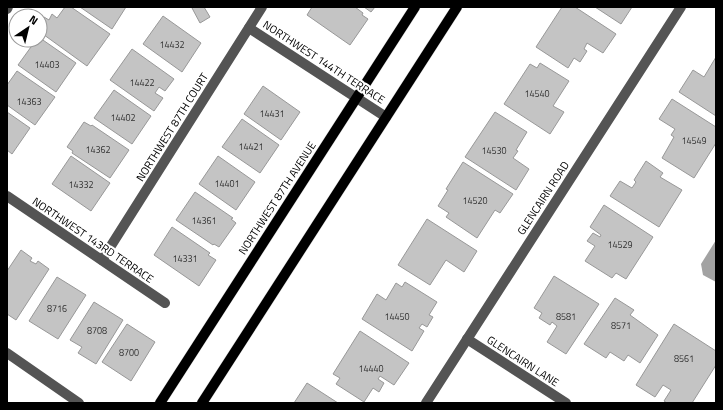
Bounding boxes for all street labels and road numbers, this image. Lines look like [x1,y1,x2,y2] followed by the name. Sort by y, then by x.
[260,16,388,108] street label: NORTHWEST 144TH TERRACE
[132,70,212,184] street label: NORTHWEST 87TH COURT
[234,138,320,258] street label: NORTHWEST 87TH AVENUE
[513,158,573,238] street label: GLENCAIRN ROAD
[29,193,157,287] street label: NORTHWEST 143RD TERRACE
[484,332,562,390] street label: GLENCAIRN LANE

